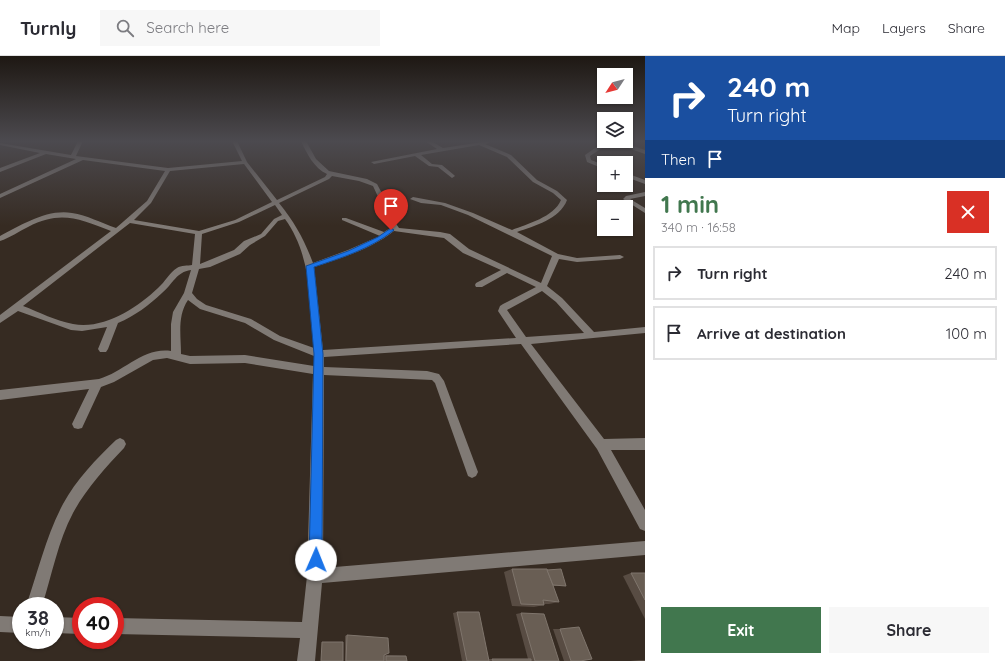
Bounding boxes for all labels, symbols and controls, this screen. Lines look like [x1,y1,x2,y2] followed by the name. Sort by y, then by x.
[100,10,380,46] search box
[20,16,76,40] text: Turnly
[114,17,136,39] icon: search
[146,18,229,37] text: Search here
[831,19,860,37] text: Map
[882,19,926,37] text: Layers
[948,19,985,37] text: Share
[597,68,633,104] north arrow
[597,68,633,236] map controls
[727,69,810,104] text: 240 m
[661,72,713,124] icon: right
[727,104,807,127] text: Turn right
[597,112,633,148] button: layers
[704,148,726,170] icon: arrive
[661,150,696,169] text: Then
[597,156,633,192] button: +
[374,189,408,230] pin
[661,189,719,219] text: 1 min
[947,191,989,233] button: close
[380,195,402,217] icon: arrive
[597,200,633,236] button: −
[661,219,736,235] text: 340 m · 16:58
[663,262,685,284] icon: right
[697,264,768,283] text: Turn right
[944,264,987,283] text: 240 m
[663,322,685,344] icon: arrive
[697,324,846,343] text: Arrive at destination
[946,324,987,343] text: 100 m
[295,539,337,581] position arrow
[72,597,124,649] speed limit sign: 40
[27,605,49,630] text: 38
[661,607,821,653] button: Exit
[829,607,989,653] button: Share
[25,626,51,639] text: km/h

